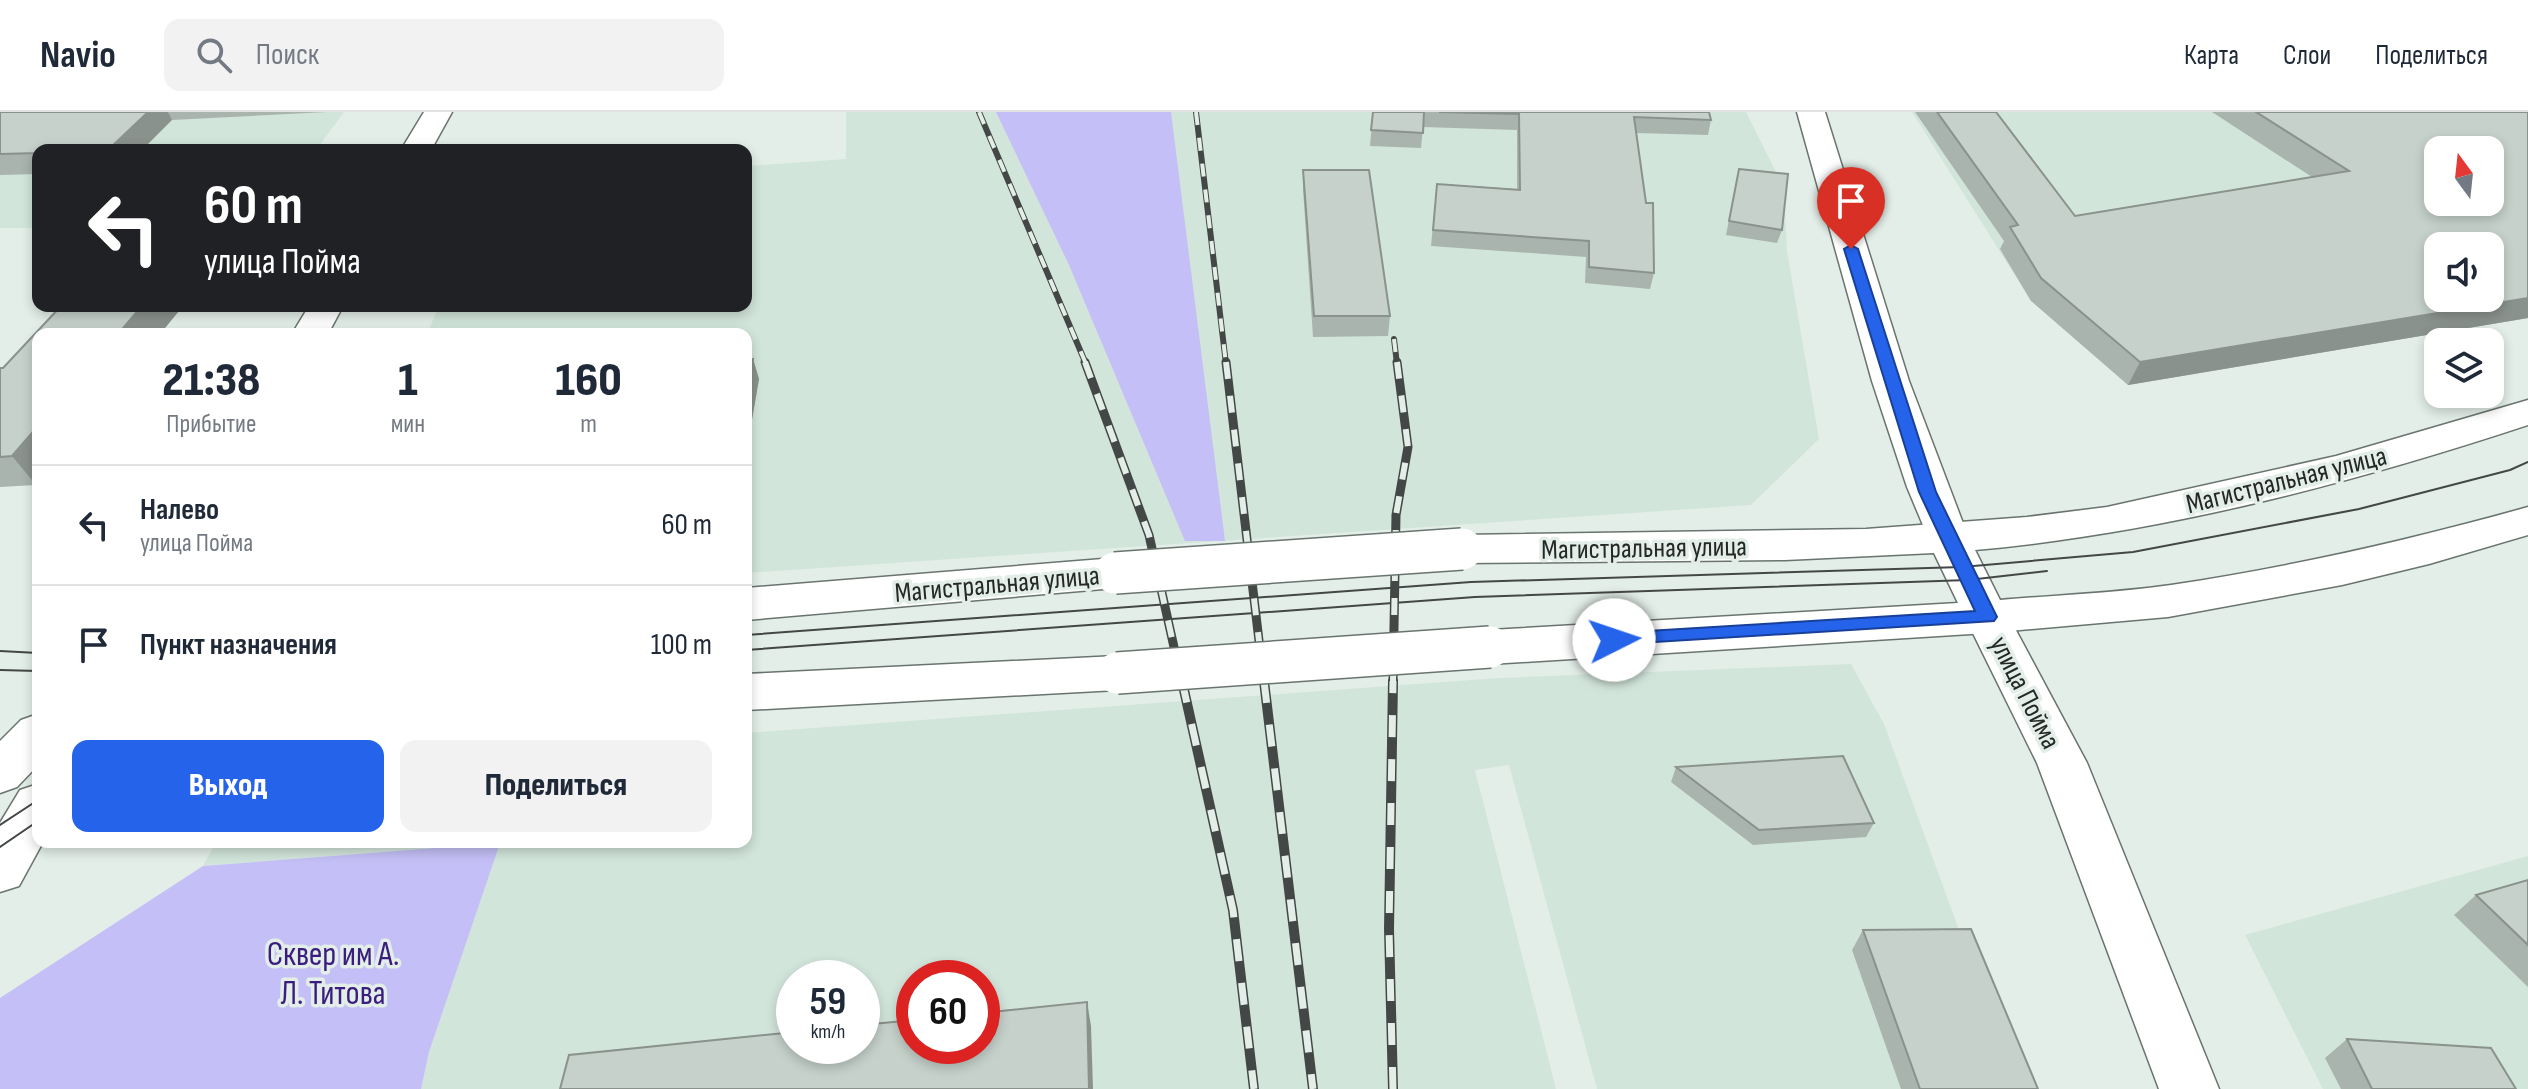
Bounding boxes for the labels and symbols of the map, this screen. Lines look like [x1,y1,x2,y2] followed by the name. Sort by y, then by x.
[2424,136,2504,216] north arrow
[1817,167,1885,249] pin
[2183,440,2390,521] street label: Магистральная улица
[1541,530,1747,567] street label: Магистральная улица
[893,559,1101,610] street label: Магистральная улица
[1572,598,1656,682] position arrow
[1982,631,2067,755] street label: улица Пойма
[267,934,399,1014] park label: Сквер им А. Л. Титова
[896,960,1000,1064] speed limit sign: 60

